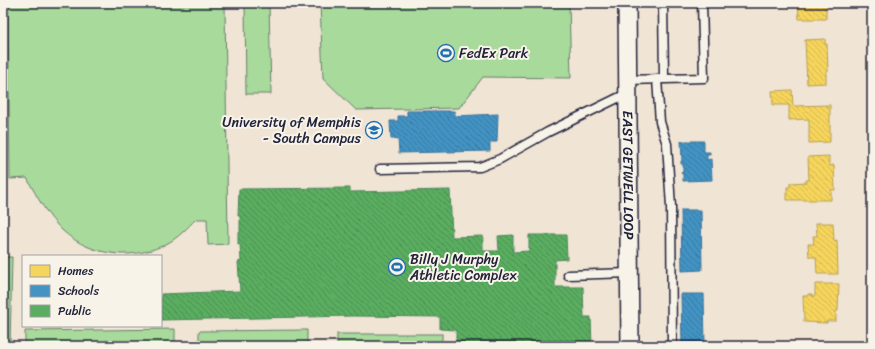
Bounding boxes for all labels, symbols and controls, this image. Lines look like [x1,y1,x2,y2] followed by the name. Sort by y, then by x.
[459,41,529,66] place label: FedEx Park
[436,43,456,63] sports icon: FedEx Park
[222,110,362,151] place label: University of Memphis - South Campus
[615,110,642,240] street label: EAST GETWELL LOOP
[364,120,384,140] school or university icon: University of Memphis - South Campus
[409,247,517,288] place label: Billy J Murphy Athletic Complex
[22,255,162,327] legend
[387,257,407,277] sports icon: Billy J Murphy Athletic Complex
[58,260,94,282] text: Homes
[58,280,99,302] text: Schools
[58,300,91,322] text: Public

